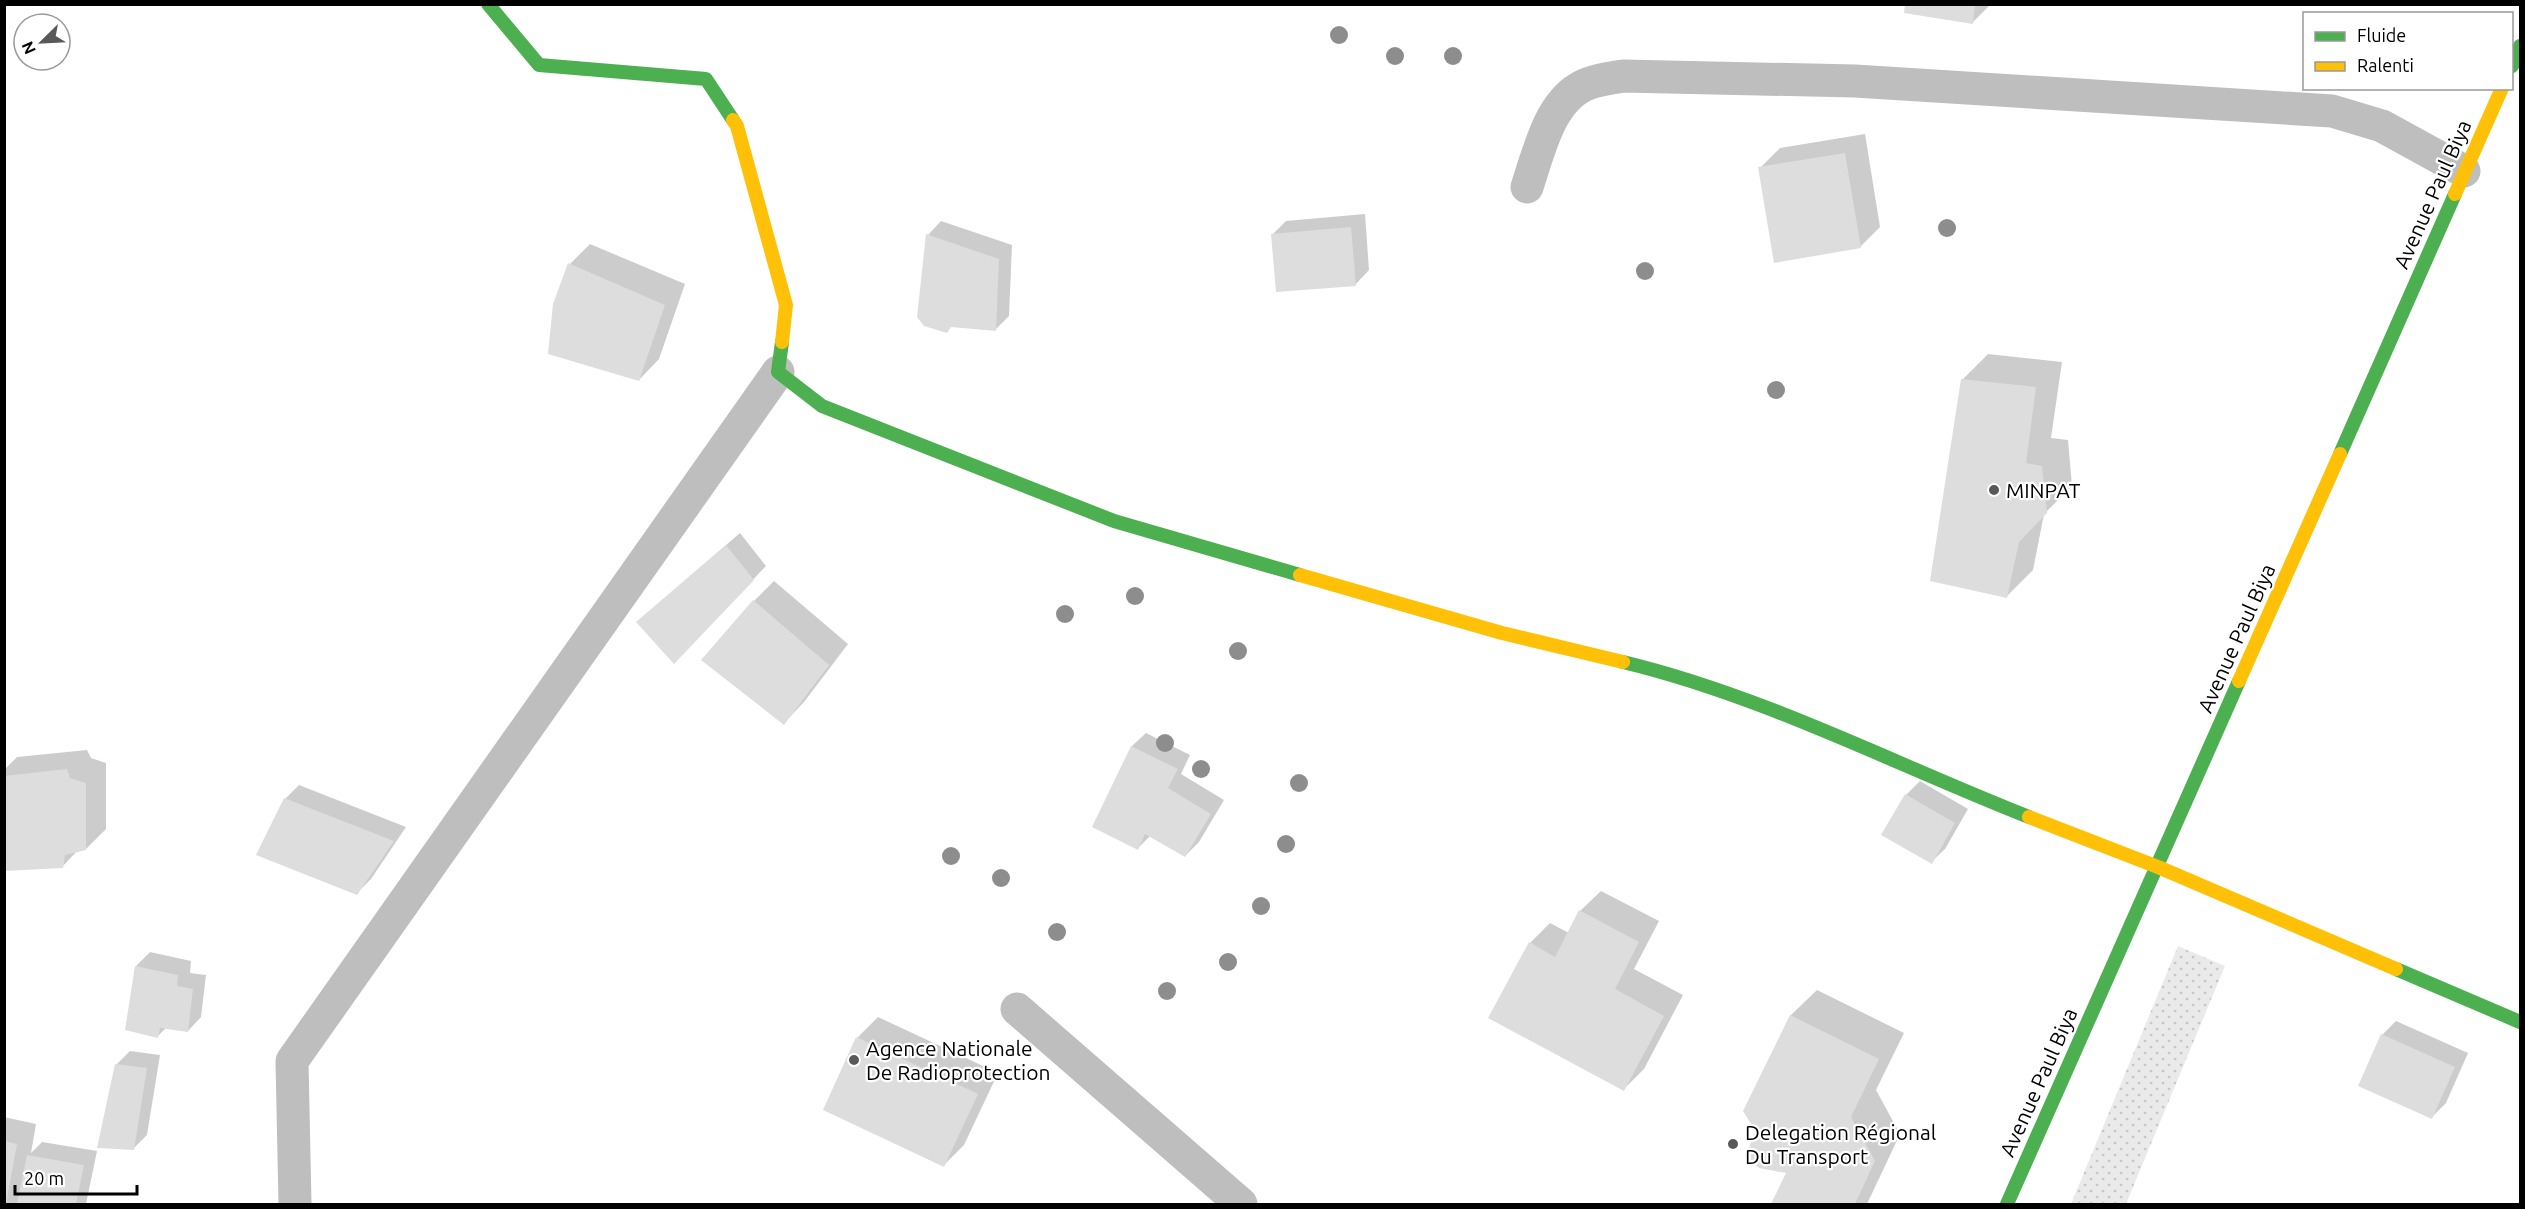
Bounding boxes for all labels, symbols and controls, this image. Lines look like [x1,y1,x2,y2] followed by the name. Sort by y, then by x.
[12,12,72,72] north arrow
[2303,12,2513,90] legend
[2357,25,2406,45] text: Fluide
[18,39,39,57] text: N
[2357,55,2414,75] text: Ralenti
[2388,116,2476,272] street label: Avenue Paul Biya
[2006,478,2081,502] place label: MINPAT
[1987,483,2001,497] marker: MINPAT
[2192,560,2280,716] street label: Avenue Paul Biya
[1994,1004,2082,1160] street label: Avenue Paul Biya
[866,1036,1050,1084] place label: Agence Nationale De Radioprotection
[847,1053,861,1067] marker: Agence Nationale De Radioprotection
[1745,1120,1936,1168] place label: Delegation Régional Du Transport
[1726,1137,1740,1151] marker: Delegation Régional Du Transport
[15,1158,136,1196] scale bar
[24,1168,64,1188] text: 20 m

